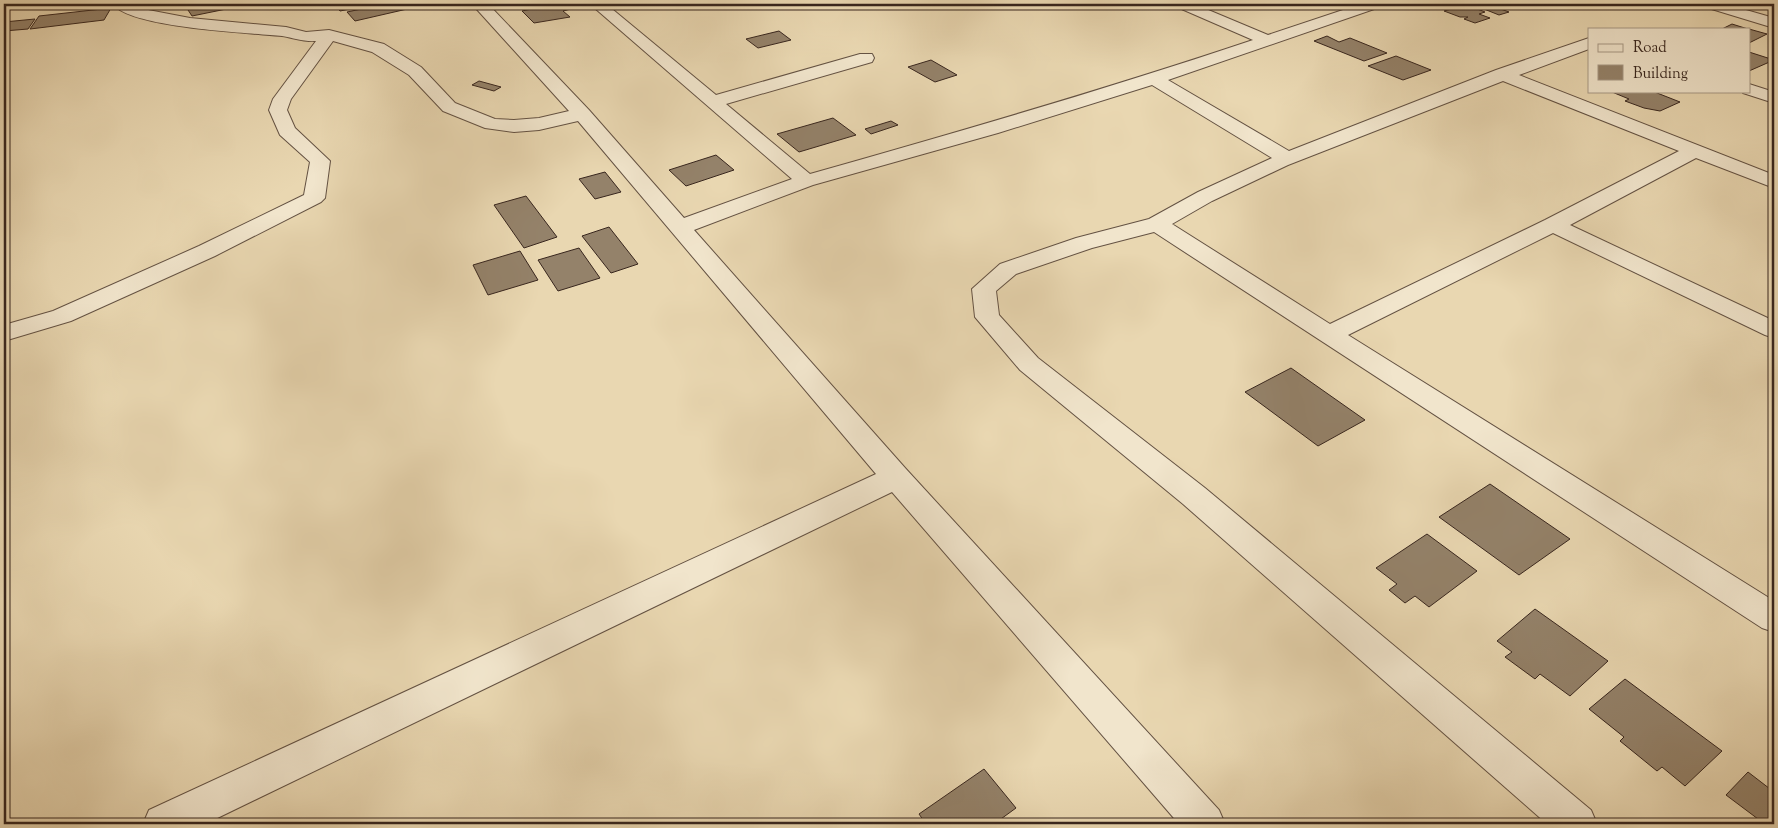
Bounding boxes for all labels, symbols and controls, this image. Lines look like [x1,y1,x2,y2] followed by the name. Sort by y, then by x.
[1588,28,1750,92] legend
[1633,38,1667,59] text: Road
[1633,64,1688,85] text: Building

